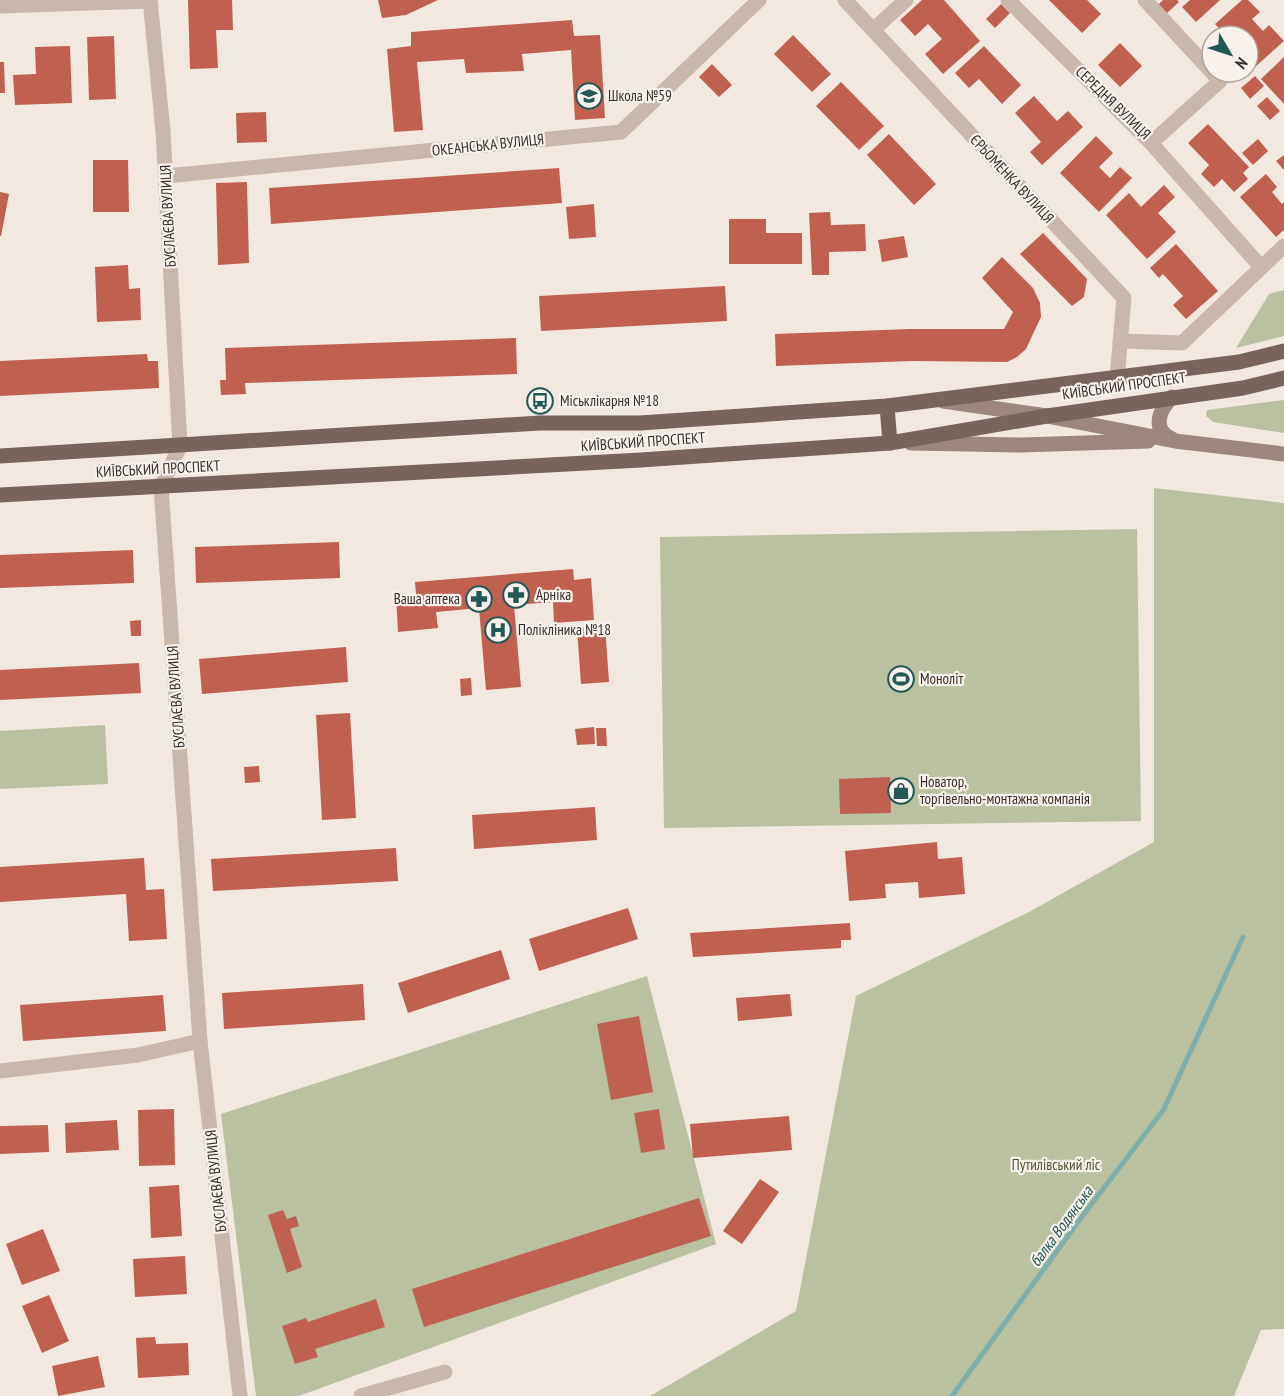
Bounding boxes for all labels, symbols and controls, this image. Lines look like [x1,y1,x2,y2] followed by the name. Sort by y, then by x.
[1200,24,1260,84] north arrow
[1231,54,1252,73] text: N
[1072,62,1155,143] street label: СЕРЕДНЯ ВУЛИЦЯ
[574,81,604,111] school or university icon: Школа №59
[608,86,672,105] place label: Школа №59
[431,129,545,160] street label: ОКЕАНСЬКА ВУЛИЦЯ
[966,130,1058,227] street label: ЄРЬОМЕНКА ВУЛИЦЯ
[155,164,180,268] street label: БУСЛАЄВА ВУЛИЦЯ
[1061,367,1187,404] street label: КИЇВСЬКИЙ ПРОСПЕКТ
[525,386,555,416] bus stop icon: Міськлікарня №18
[560,391,659,410] place label: Міськлікарня №18
[580,428,706,455] street label: КИЇВСЬКИЙ ПРОСПЕКТ
[95,456,221,481] street label: КИЇВСЬКИЙ ПРОСПЕКТ
[501,580,531,610] pharmacy icon: Арніка
[464,584,494,614] pharmacy icon: Ваша аптека
[536,585,571,604] place label: Арніка
[394,589,460,608] place label: Ваша аптека
[483,615,513,645] hospital icon: Полікліника №18
[518,620,611,639] place label: Полікліника №18
[162,645,189,749] street label: БУСЛАЄВА ВУЛИЦЯ
[886,664,916,694] sports icon: Моноліт
[920,669,963,688] place label: Моноліт
[920,772,1090,808] place label: Новатор, торгівельно-монтажна компанія
[886,776,916,806] shop icon: Новатор, торгівельно-монтажна компанія
[201,1129,230,1233] street label: БУСЛАЄВА ВУЛИЦЯ
[1012,1155,1101,1174] park label: Путилівський ліс
[1025,1181,1098,1270] water label: балка Водянська

